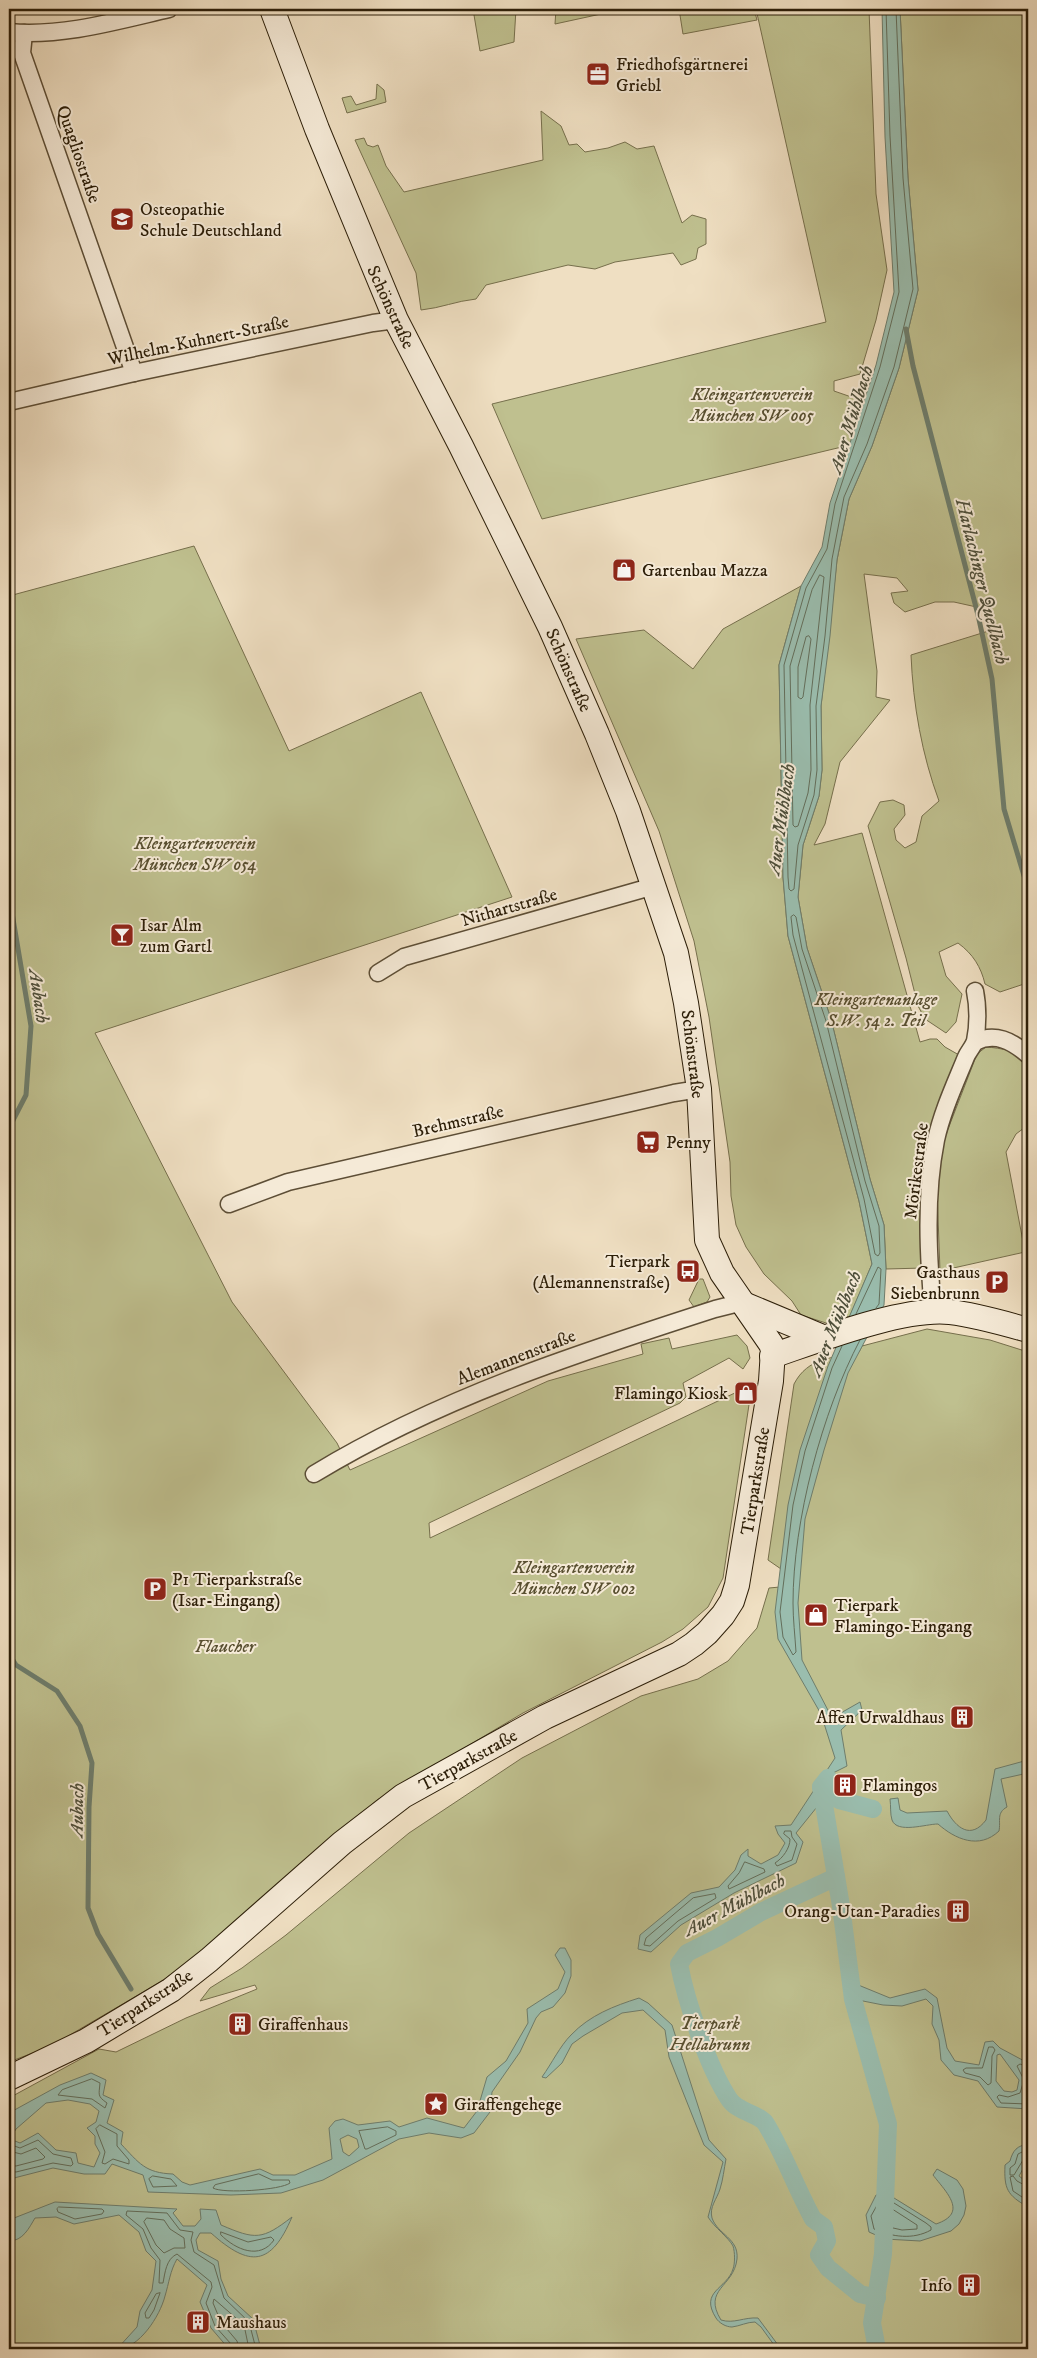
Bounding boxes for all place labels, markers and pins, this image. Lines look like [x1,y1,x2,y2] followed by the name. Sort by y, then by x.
[616,54,748,97] place label: Friedhofsgärtnerei Griebl
[585,61,611,87] office icon: Friedhofsgärtnerei Griebl
[140,199,282,242] place label: Osteopathie Schule Deutschland
[109,206,135,232] school or university icon: Osteopathie Schule Deutschland
[611,557,637,583] shop icon: Gartenbau Mazza
[642,560,768,582] place label: Gartenbau Mazza
[140,915,213,958] place label: Isar Alm zum Gartl
[109,922,135,948] bar icon: Isar Alm zum Gartl
[635,1129,661,1155] supermarket icon: Penny
[666,1132,711,1154] place label: Penny
[533,1251,670,1294] place label: Tierpark (Alemannenstraße)
[675,1258,701,1284] bus stop icon: Tierpark (Alemannenstraße)
[891,1262,981,1305] place label: Gasthaus Siebenbrunn
[984,1269,1010,1295] parking icon: Gasthaus Siebenbrunn
[733,1380,759,1406] shop icon: Flamingo Kiosk
[614,1383,728,1405] place label: Flamingo Kiosk
[172,1569,302,1612] place label: P1 Tierparkstraße (Isar-Eingang)
[142,1576,168,1602] parking icon: P1 Tierparkstraße (Isar-Eingang)
[834,1595,972,1638] place label: Tierpark Flamingo-Eingang
[803,1602,829,1628] shop icon: Tierpark Flamingo-Eingang
[949,1704,975,1730] building icon: Affen Urwaldhaus
[816,1707,944,1729] place label: Affen Urwaldhaus
[832,1772,858,1798] building icon: Flamingos
[862,1775,937,1797] place label: Flamingos
[945,1898,971,1924] building icon: Orang-Utan-Paradies
[784,1901,940,1923] place label: Orang-Utan-Paradies
[227,2011,253,2037] building icon: Giraffenhaus
[258,2014,348,2036] place label: Giraffenhaus
[423,2091,449,2117] place icon: Giraffengehege
[454,2094,562,2116] place label: Giraffengehege
[956,2272,982,2298] building icon: Info
[921,2275,952,2297] place label: Info
[185,2309,211,2335] building icon: Maushaus
[216,2312,287,2334] place label: Maushaus

